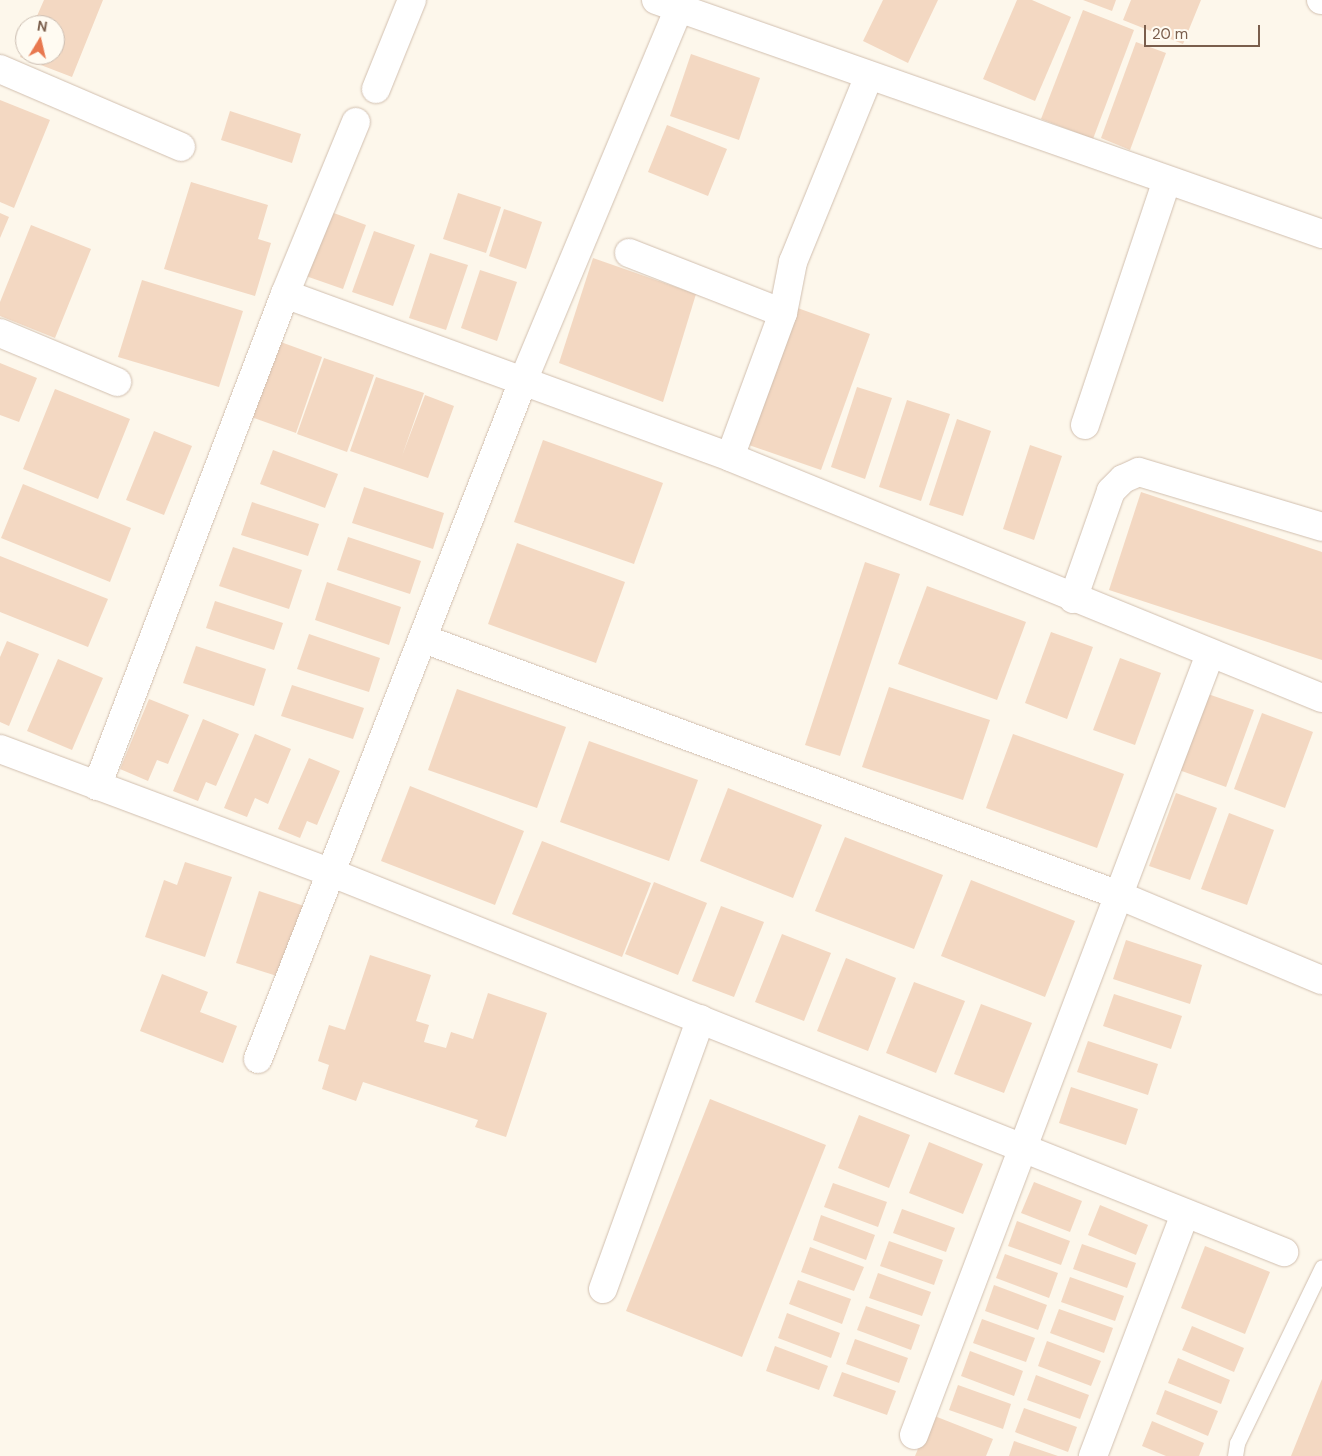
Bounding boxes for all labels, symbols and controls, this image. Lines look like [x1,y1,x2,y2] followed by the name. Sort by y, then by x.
[15,15,65,65] north arrow
[1147,15,1263,47] scale bar
[36,16,49,36] text: N
[1152,24,1188,44] text: 20 m

